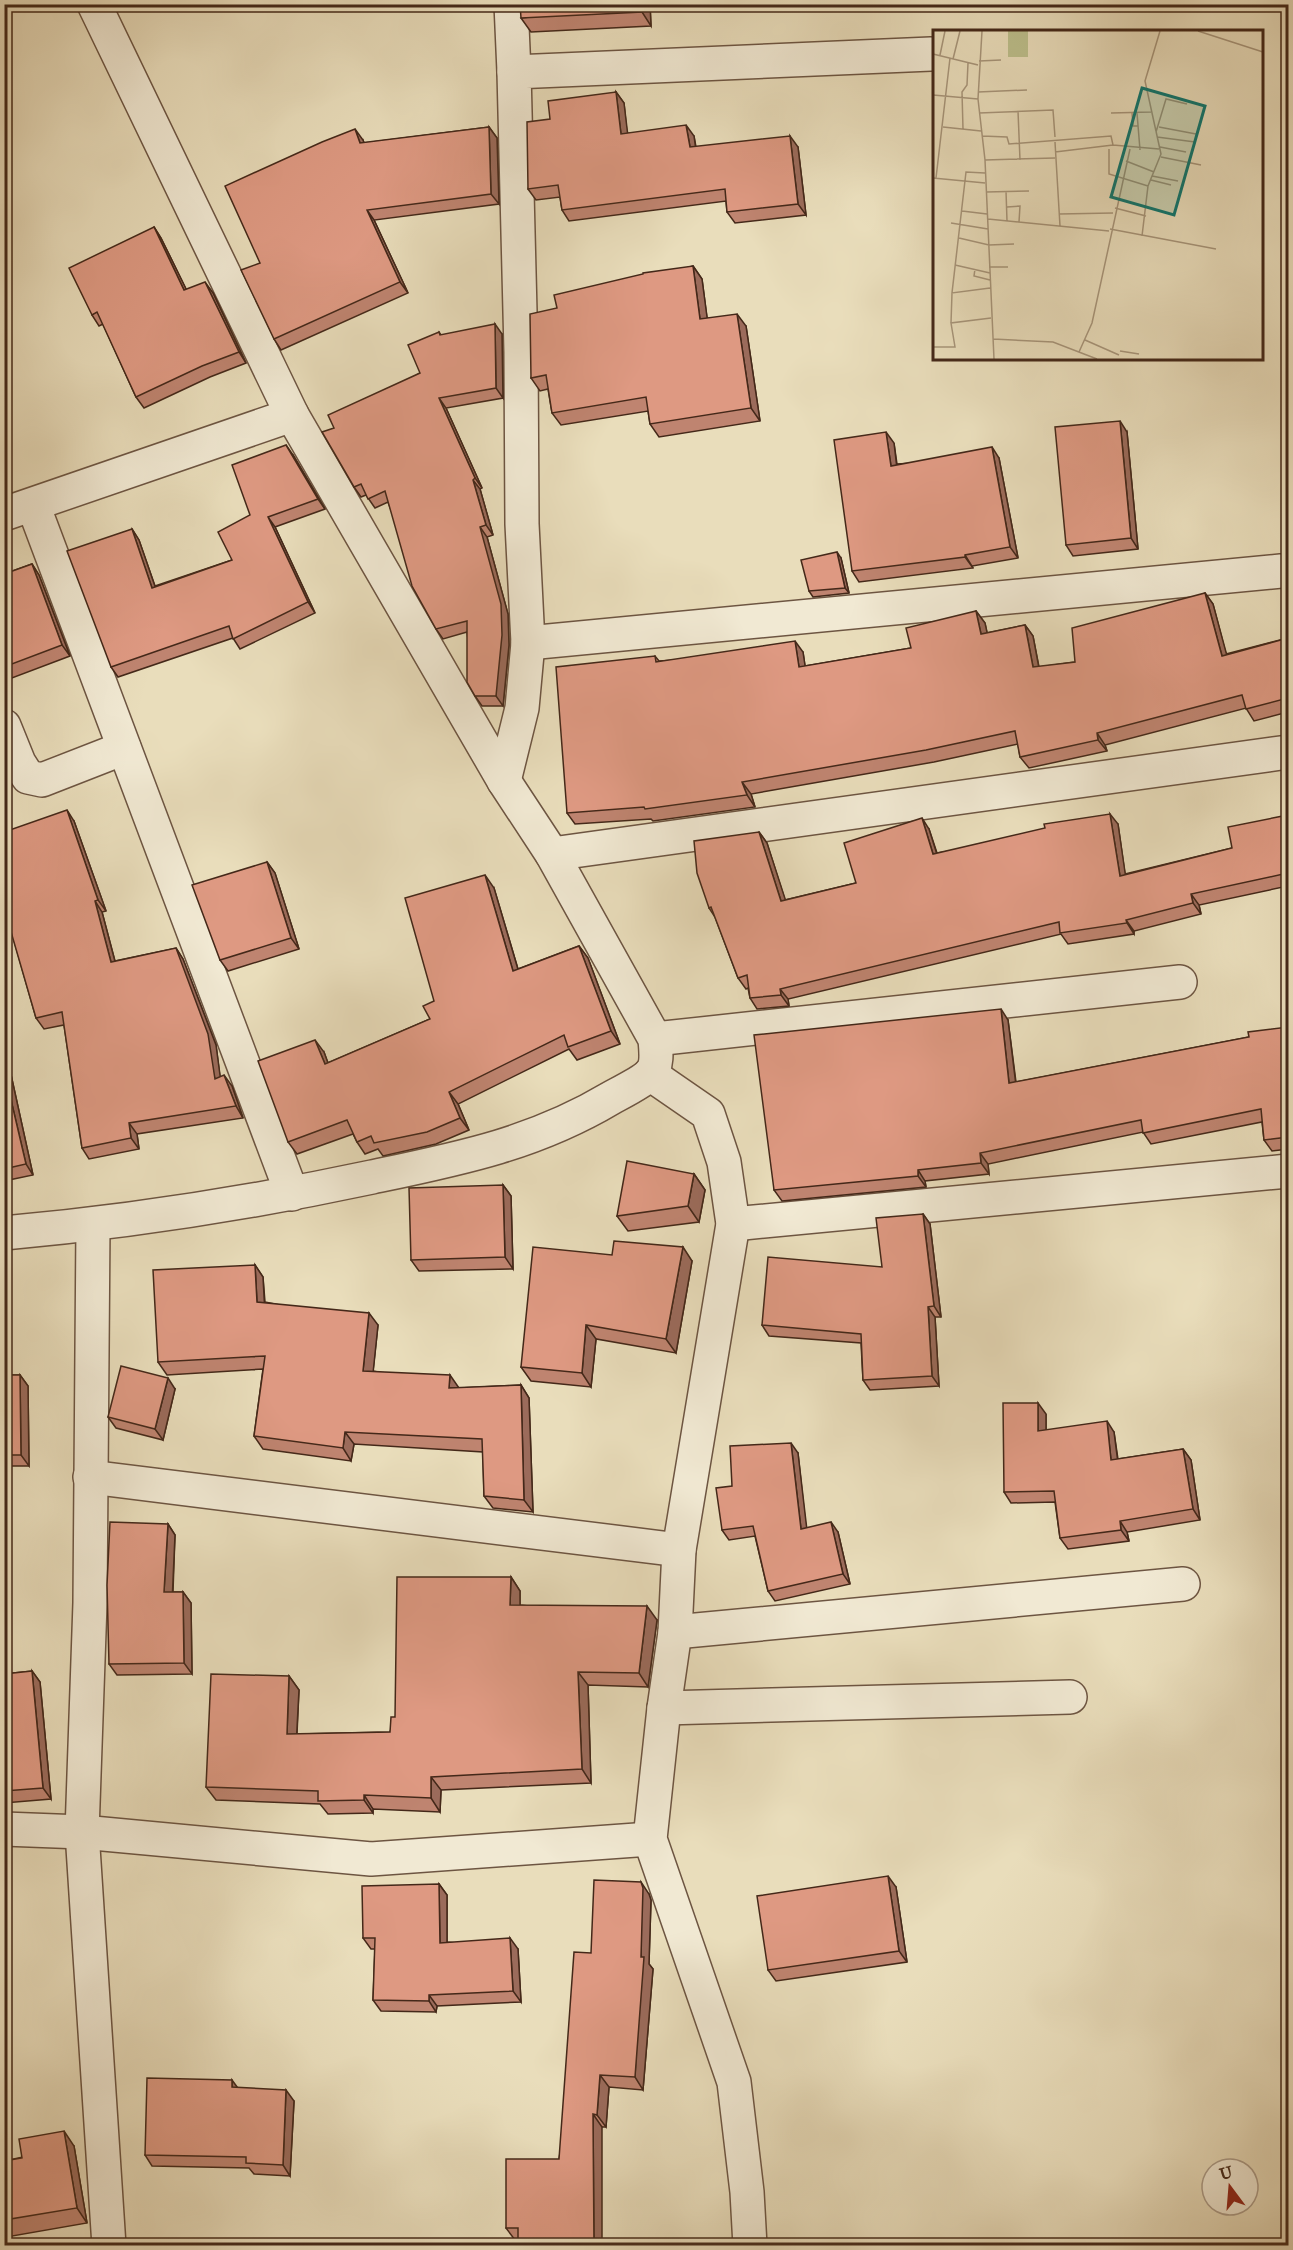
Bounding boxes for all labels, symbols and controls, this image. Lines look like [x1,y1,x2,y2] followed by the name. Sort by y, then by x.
[933,30,1263,360] inset map
[1200,2157,1260,2217] north arrow
[1217,2162,1235,2184] text: U

